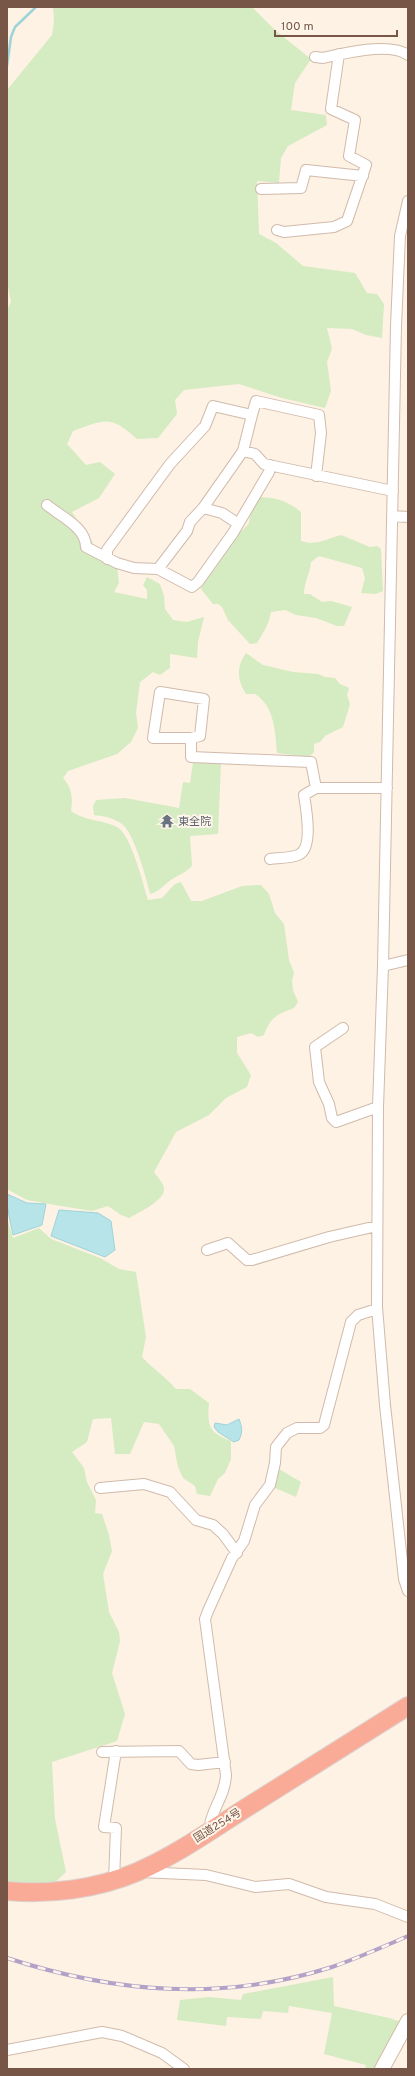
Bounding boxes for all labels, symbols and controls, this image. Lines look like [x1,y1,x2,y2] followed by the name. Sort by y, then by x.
[275,12,397,38] scale bar
[281,19,314,35] text: 100 m
[159,813,175,829] temple icon: 東全院
[178,815,211,829] place label: 東全院
[191,1806,244,1846] street label: 国道254号

